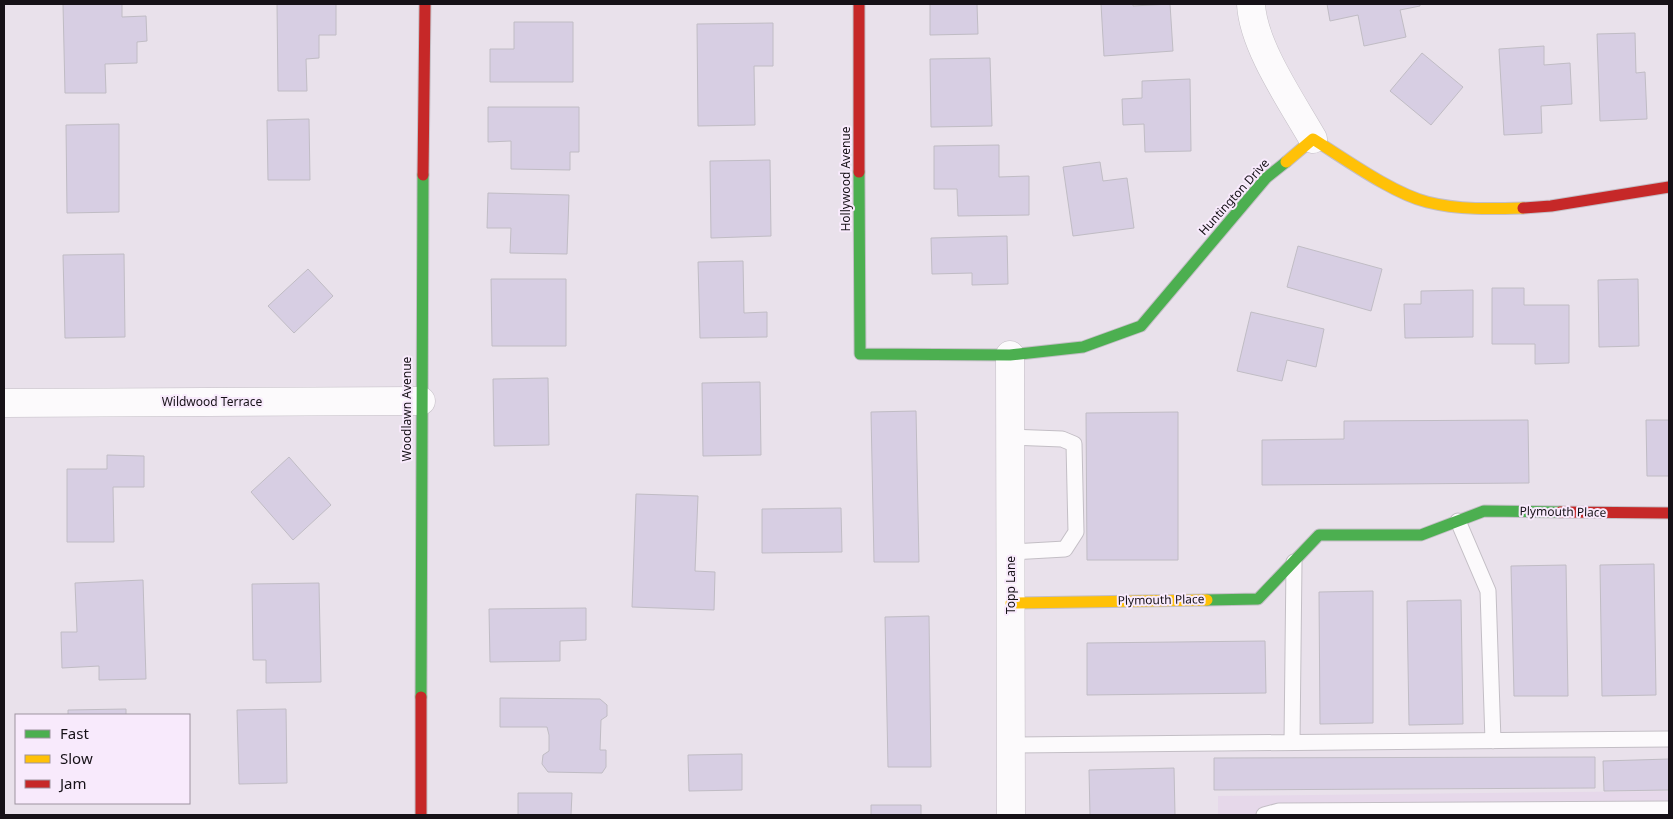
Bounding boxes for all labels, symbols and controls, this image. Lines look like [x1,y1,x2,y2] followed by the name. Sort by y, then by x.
[837,126,854,232] street label: Hollywood Avenue
[1195,154,1273,239] street label: Huntington Drive
[398,356,415,461] street label: Woodlawn Avenue
[162,393,263,410] street label: Wildwood Terrace
[1519,502,1607,521] street label: Plymouth Place
[1002,556,1019,614] street label: Topp Lane
[1117,590,1205,609] street label: Plymouth Place
[15,714,190,804] legend
[60,723,89,743] text: Fast
[60,748,93,768] text: Slow
[58,773,87,793] text: Jam

